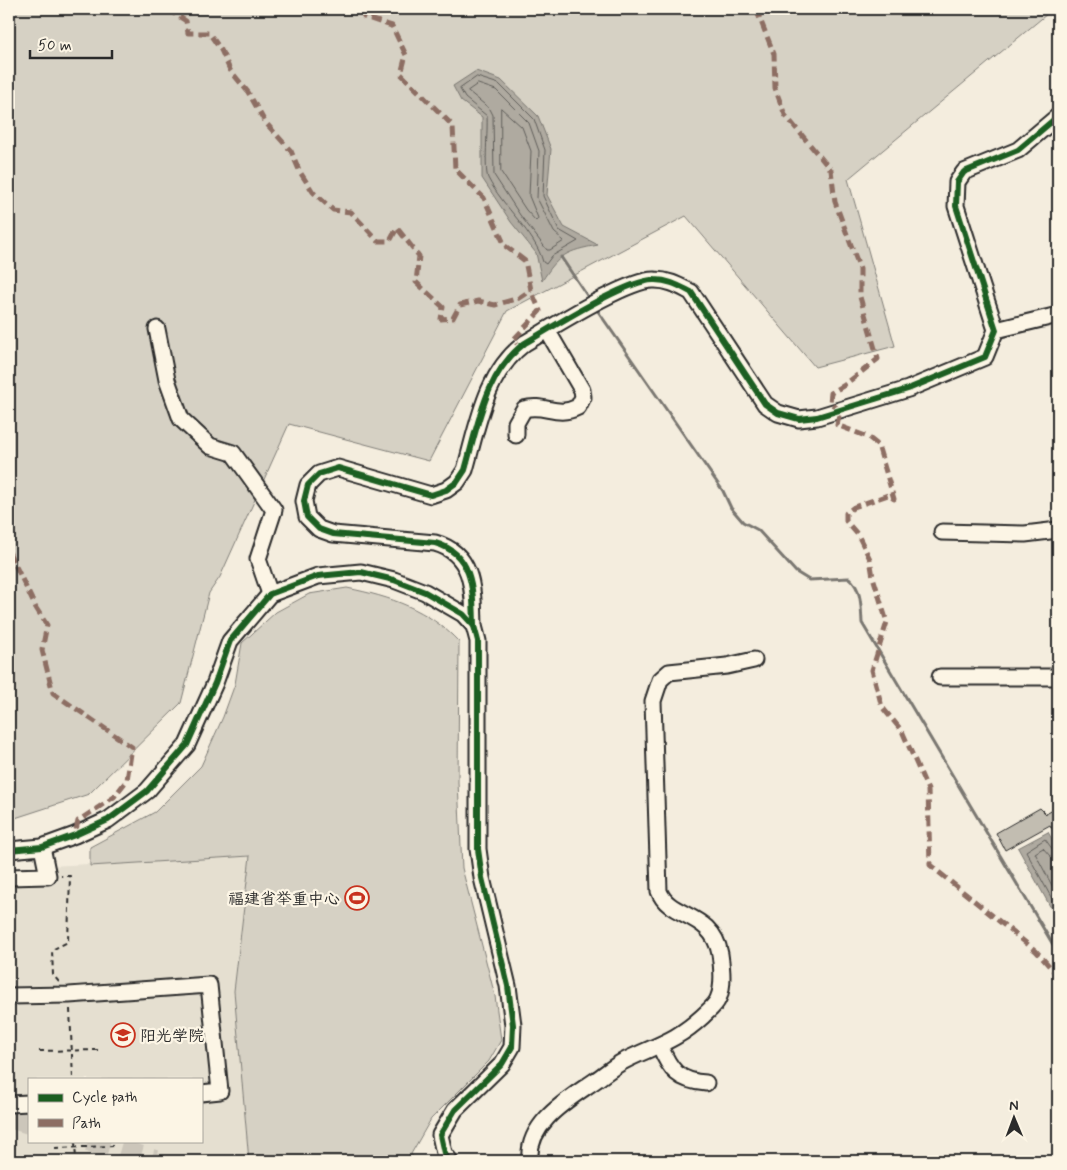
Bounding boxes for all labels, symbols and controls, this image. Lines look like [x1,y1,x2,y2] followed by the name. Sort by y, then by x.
[30,28,112,60] scale bar
[38,36,72,56] text: 50 m
[344,885,370,911] sports icon: 福建省举重中心
[228,889,340,910] place label: 福建省举重中心
[110,1022,136,1048] school or university icon: 阳光学院
[140,1026,204,1047] place label: 阳光学院
[28,1078,202,1142] legend
[72,1088,137,1108] text: Cycle path
[990,1092,1040,1142] north arrow
[1009,1097,1019,1115] text: N
[72,1114,101,1134] text: Path

